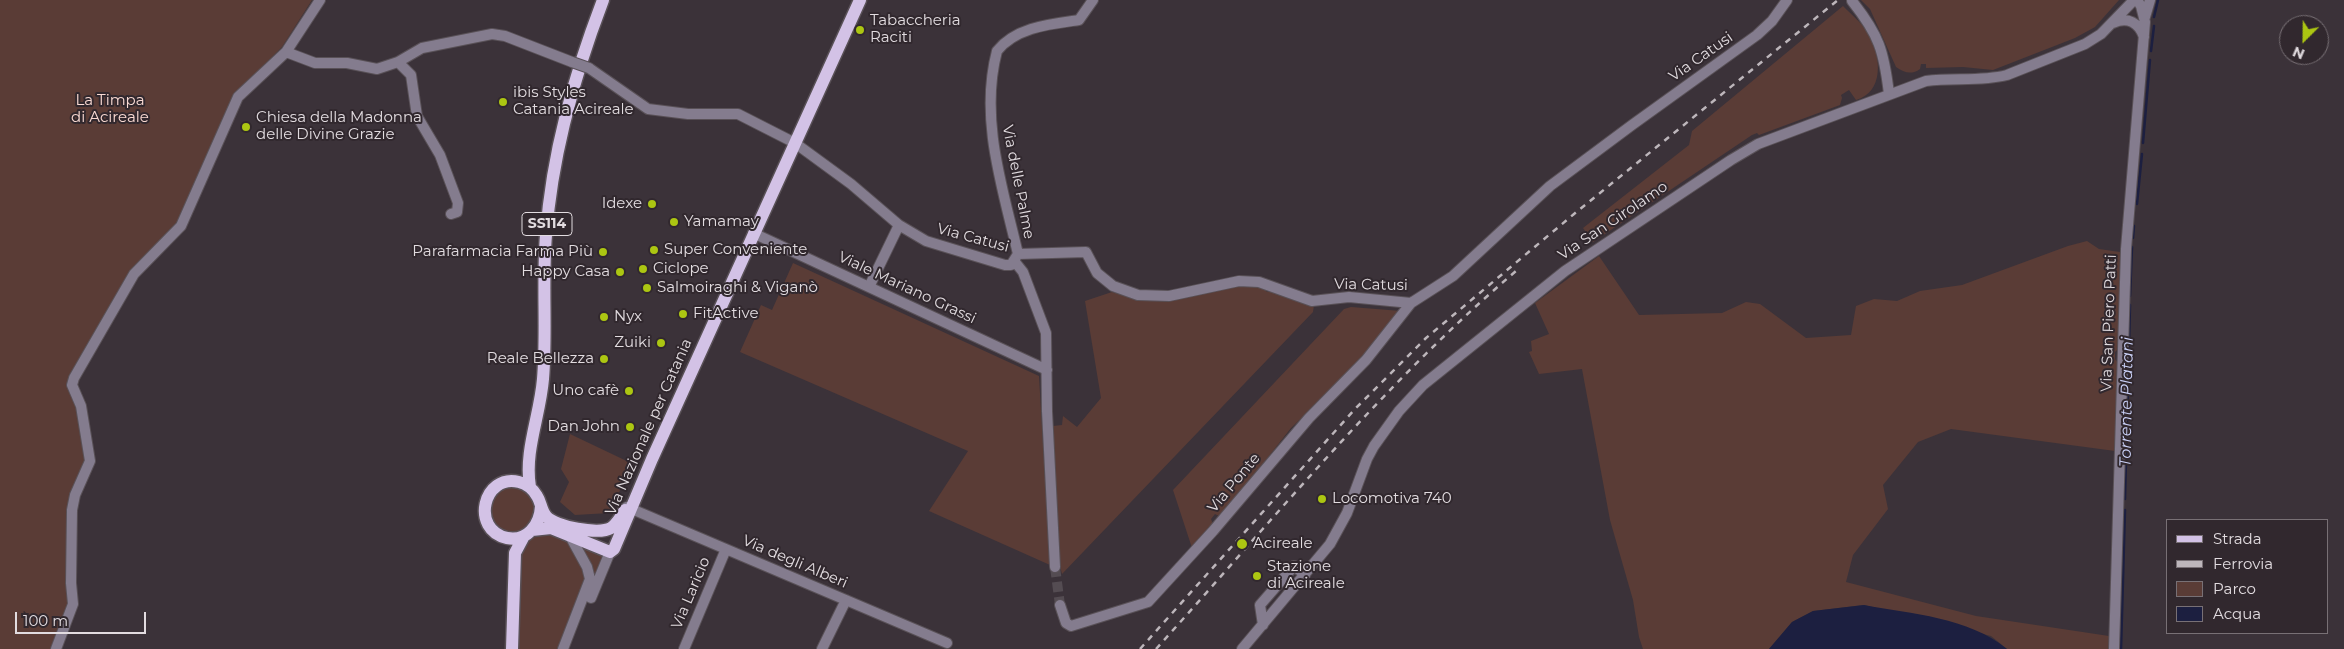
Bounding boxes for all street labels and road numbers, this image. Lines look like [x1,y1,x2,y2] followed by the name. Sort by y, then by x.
[1666,28,1736,86] street label: Via Catusi
[998,123,1038,241] street label: Via delle Palme
[1555,178,1671,264] street label: Via San Girolamo
[522,212,572,235] road number: SS114
[935,220,1011,256] street label: Via Catusi
[835,248,979,328] street label: Viale Mariano Grassi
[2098,254,2120,392] street label: Via San Piero Patti
[1334,275,1408,295] street label: Via Catusi
[602,336,696,518] street label: Via Nazionale per Catania
[1204,450,1264,516] street label: Via Ponte
[740,532,850,592] street label: Via degli Alberi
[668,554,714,632] street label: Via Laricio

